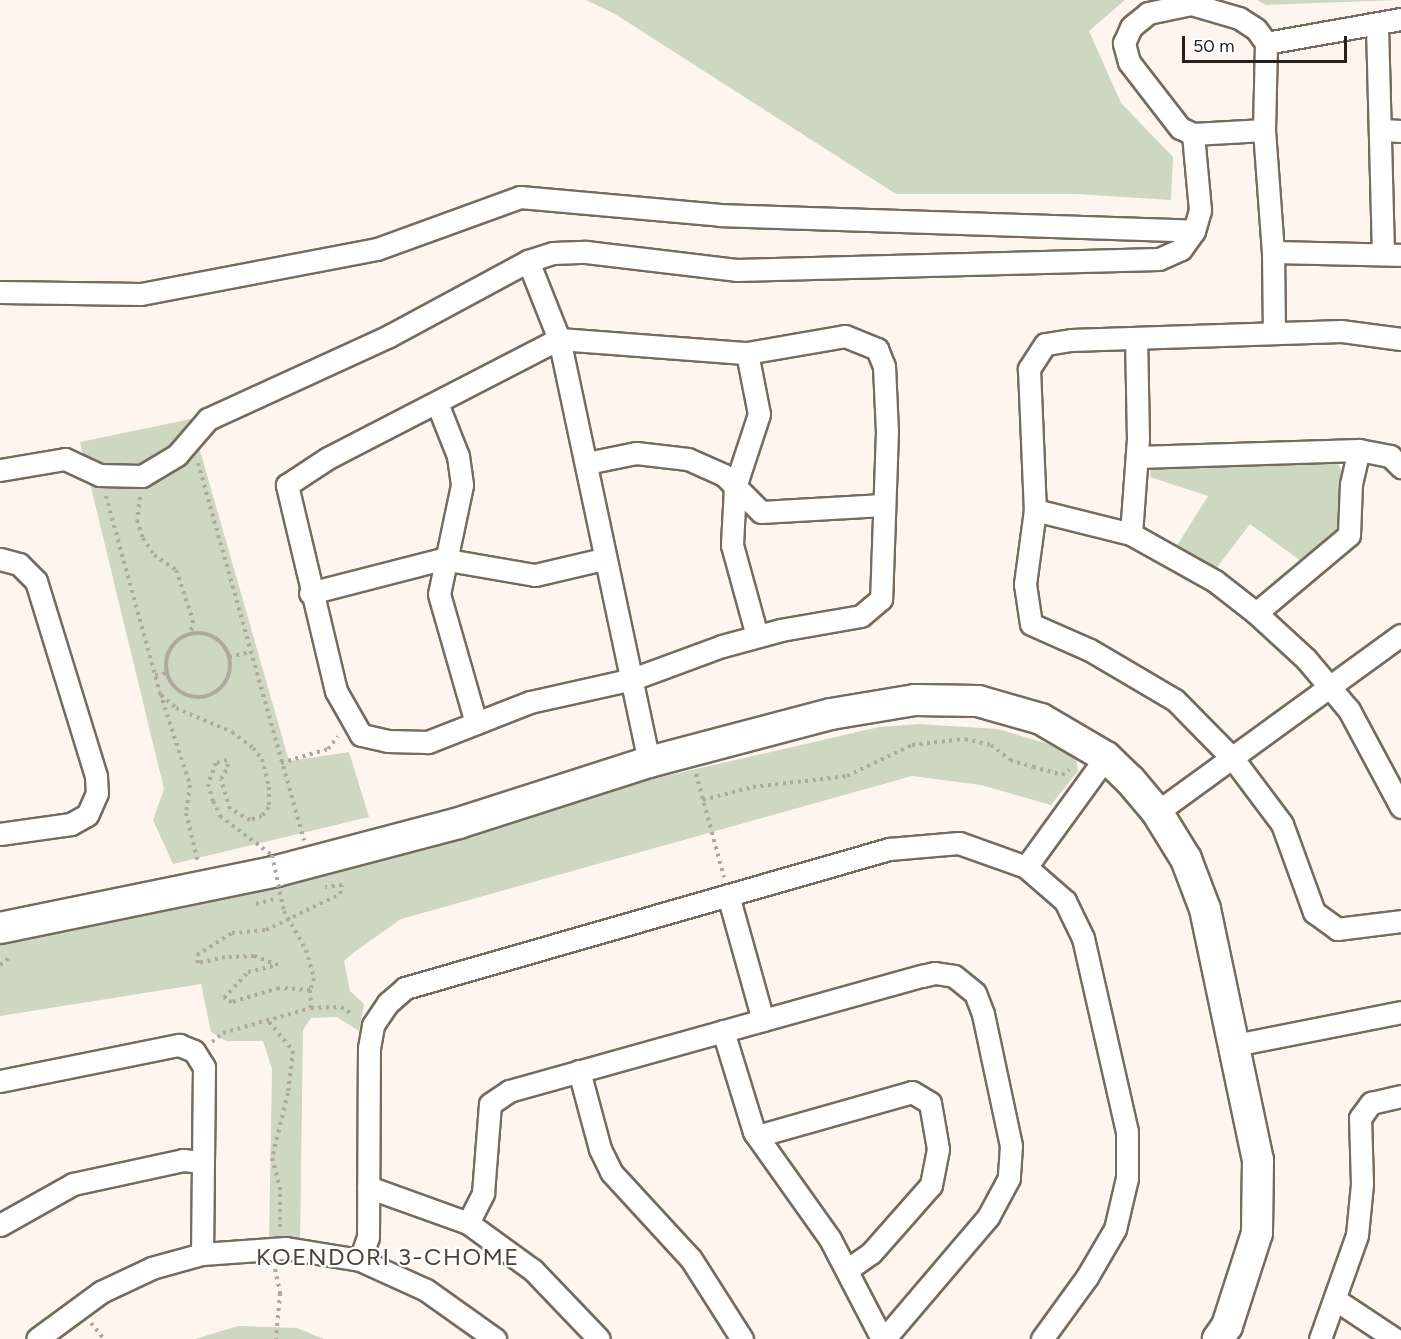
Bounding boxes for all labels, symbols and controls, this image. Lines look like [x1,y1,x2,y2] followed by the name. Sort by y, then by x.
[1185,24,1350,62] scale bar
[1193,35,1235,57] text: 50 m
[256,1243,520,1271] district label: KOENDORI 3-CHOME

